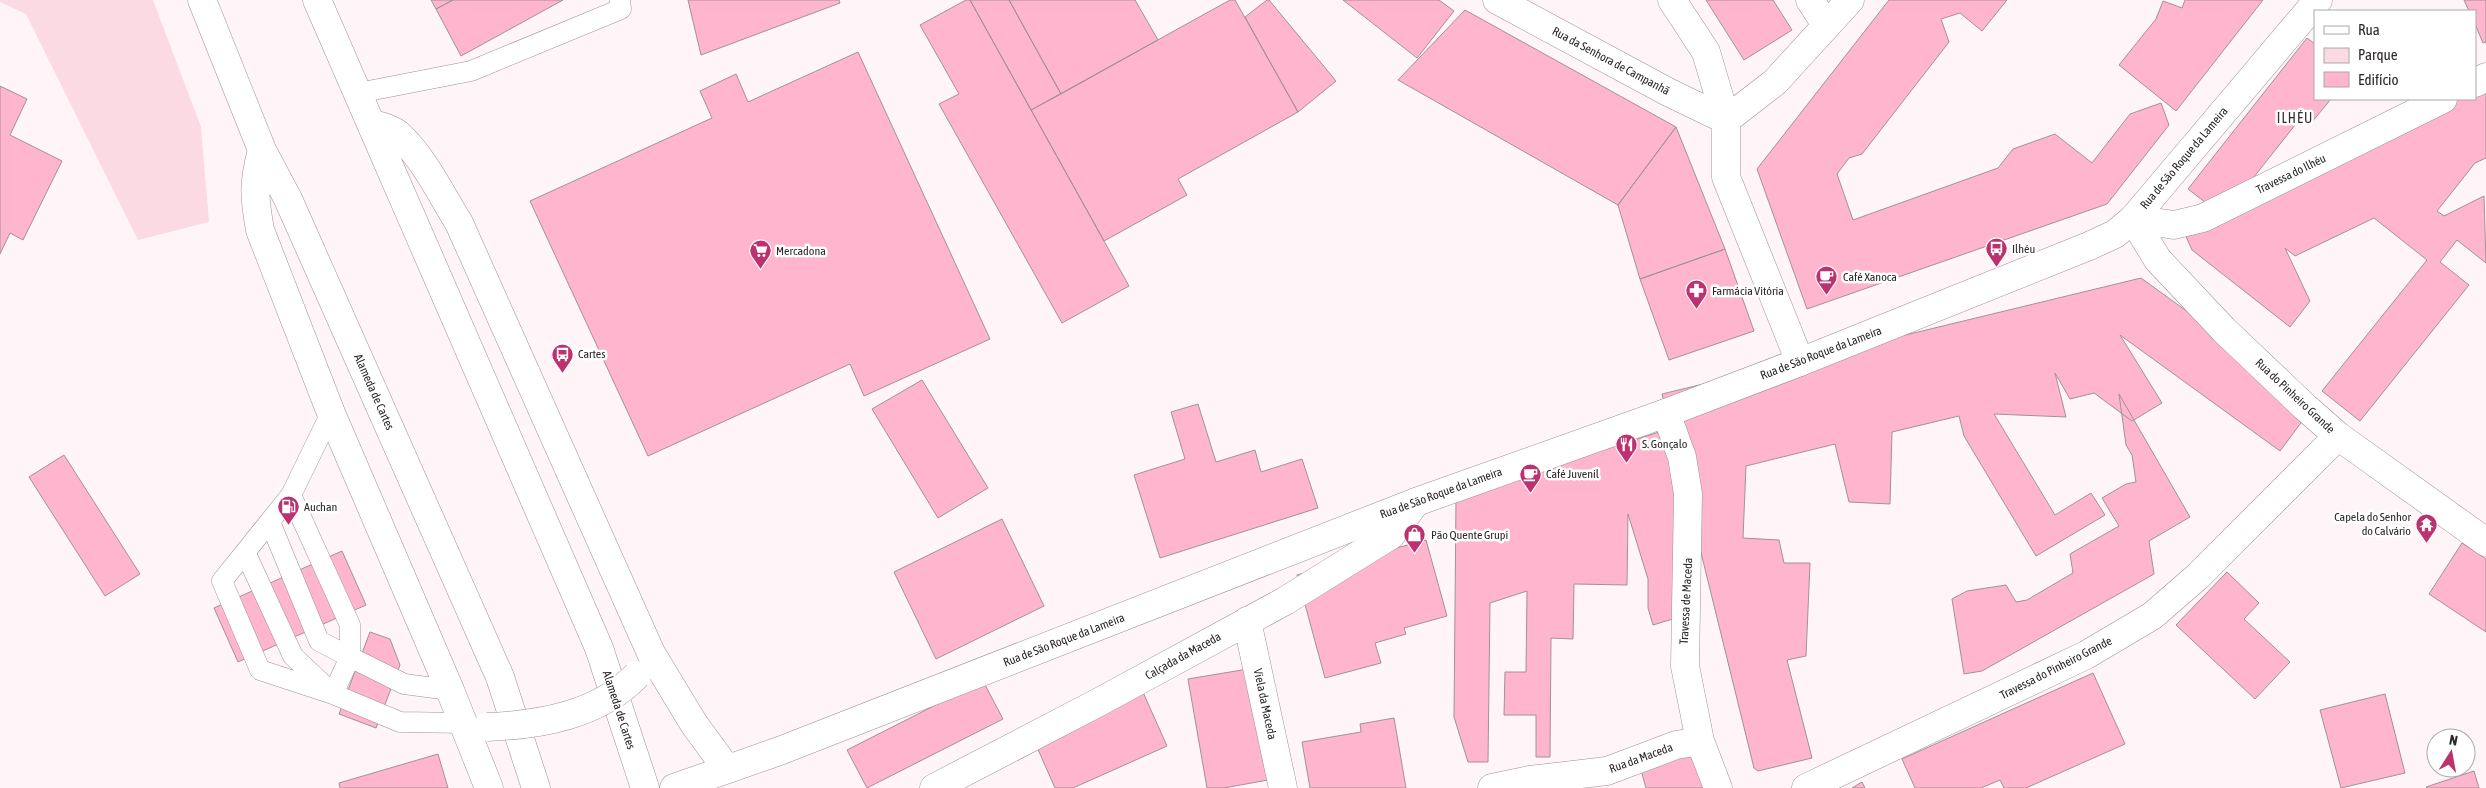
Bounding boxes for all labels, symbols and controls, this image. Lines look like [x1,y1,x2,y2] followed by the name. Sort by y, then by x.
[2314,10,2476,100] legend
[2358,21,2380,38] text: Rua
[1550,24,1672,98] street label: Rua da Senhora de Campanhã
[2358,46,2398,63] text: Parque
[2358,71,2399,88] text: Edifício
[2137,104,2231,212] street label: Rua de São Roque da Lameira
[2277,110,2313,126] district label: ILHÉU
[2254,151,2328,197] street label: Travessa do Ilhéu
[1984,237,2008,268] bus stop icon: Ilhéu
[748,239,772,270] supermarket icon: Mercadona
[2012,242,2036,256] place label: Ilhéu
[776,244,826,258] place label: Mercadona
[1815,265,1839,296] cafe icon: Café Xanoca
[1843,270,1897,284] place label: Café Xanoca
[1684,279,1708,310] pharmacy icon: Farmácia Vitória
[1712,284,1784,298] place label: Farmácia Vitória
[1758,323,1884,383] street label: Rua de São Roque da Lameira
[550,342,574,373] bus stop icon: Cartes
[578,347,605,361] place label: Cartes
[351,352,397,432] street label: Alameda de Cartes
[2252,356,2338,436] street label: Rua do Pinheiro Grande
[1614,432,1638,463] restaurant icon: S. Gonçalo
[1642,437,1688,451] place label: S. Gonçalo
[1518,462,1542,493] cafe icon: Café Juvenil
[1378,464,1504,522] street label: Rua de São Roque da Lameira
[1546,467,1600,481] place label: Café Juvenil
[276,495,300,526] fuel station icon: Auchan
[304,500,337,514] place label: Auchan
[2334,510,2411,538] place label: Capela do Senhor do Calvário
[2415,512,2439,543] temple icon: Capela do Senhor do Calvário
[1403,523,1427,554] shop icon: Pão Quente Grupi
[1431,528,1508,542] place label: Pão Quente Grupi
[1677,557,1695,645] street label: Travessa de Maceda
[1001,610,1127,670] street label: Rua de São Roque da Lameira
[1143,629,1223,683] street label: Calçada da Maceda
[1998,634,2114,702] street label: Travessa do Pinheiro Grande
[1251,667,1279,741] street label: Viela da Maceda
[600,669,638,751] street label: Alameda de Cartes
[2426,728,2476,778] north arrow
[2448,732,2459,749] text: N
[1607,740,1675,776] street label: Rua da Maceda

